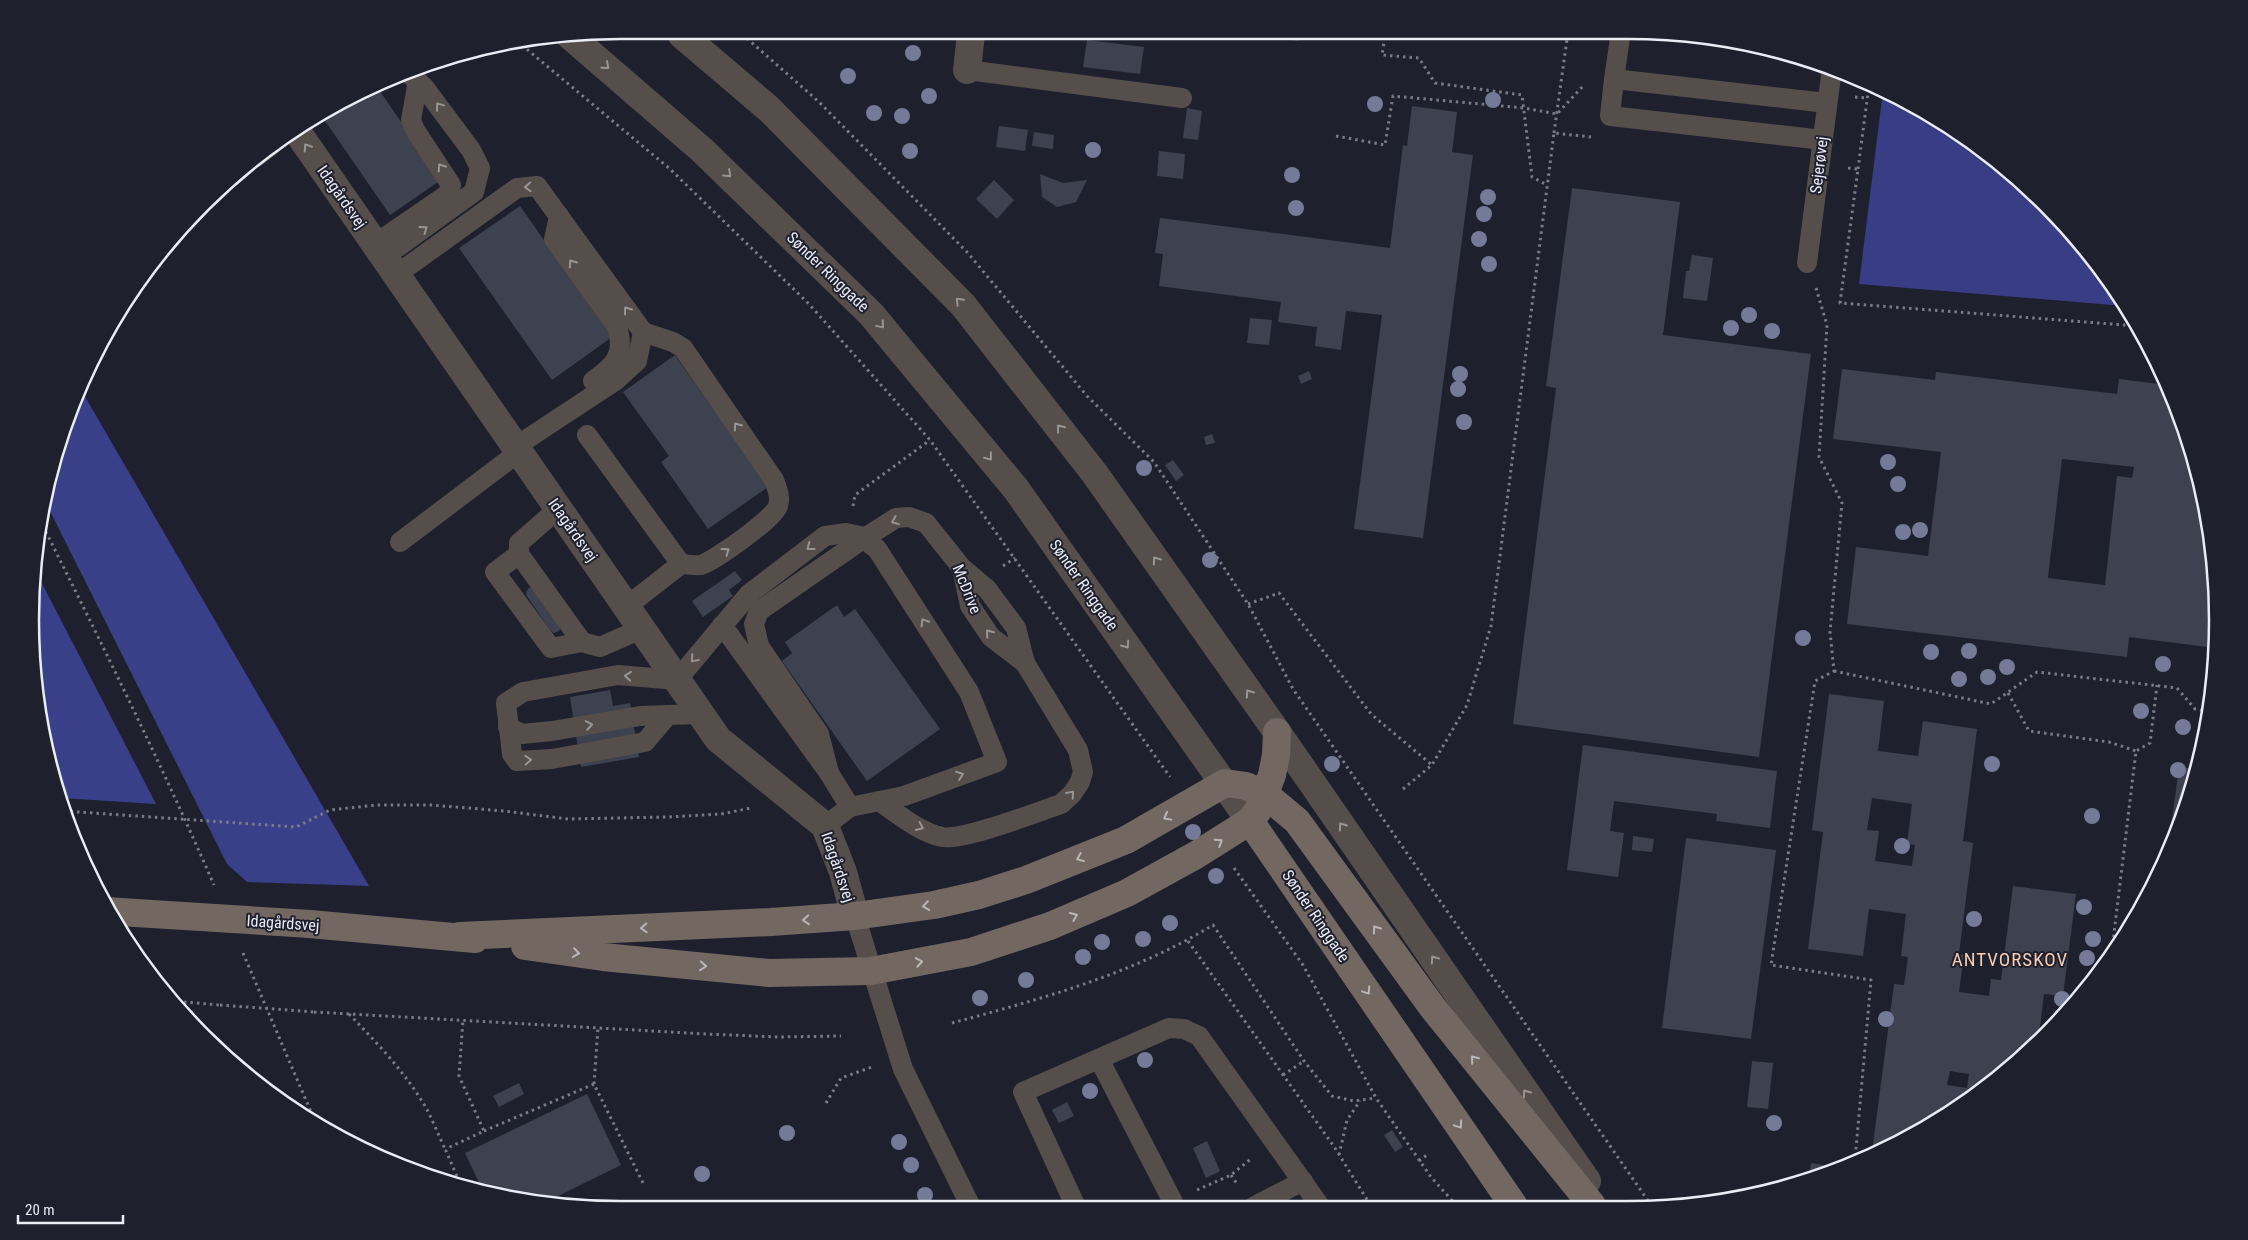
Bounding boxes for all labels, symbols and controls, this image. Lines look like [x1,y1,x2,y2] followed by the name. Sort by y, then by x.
[601,61,610,70] one-way arrow
[436,103,444,112] one-way arrow
[1806,135,1832,195] street label: Sejerøvej
[304,143,313,153] one-way arrow
[313,162,371,232] street label: Idagårdsvej
[437,163,447,172] one-way arrow
[722,168,731,177] one-way arrow
[524,181,532,192] one-way arrow
[418,226,428,235] one-way arrow
[783,228,873,316] street label: Sønder Ringgade
[569,260,578,269] one-way arrow
[956,298,965,307] one-way arrow
[624,307,634,316] one-way arrow
[875,320,884,329] one-way arrow
[734,422,743,431] one-way arrow
[1057,425,1066,434] one-way arrow
[984,451,992,460] one-way arrow
[544,495,602,565] street label: Idagårdsvej
[891,515,900,525] one-way arrow
[1046,536,1122,634] street label: Sønder Ringgade
[807,542,816,550] one-way arrow
[720,548,729,556] one-way arrow
[1153,556,1162,566] one-way arrow
[949,562,985,616] street label: McDrive
[921,619,930,628] one-way arrow
[986,630,994,639] one-way arrow
[1120,639,1129,648] one-way arrow
[690,654,699,663] one-way arrow
[624,671,632,682] one-way arrow
[1246,689,1255,698] one-way arrow
[585,720,593,730] one-way arrow
[524,755,532,766] one-way arrow
[955,771,964,781] one-way arrow
[1065,790,1074,799] one-way arrow
[1164,811,1173,821] one-way arrow
[915,821,924,831] one-way arrow
[1339,822,1348,831] one-way arrow
[817,829,859,905] street label: Idagårdsvej
[1213,838,1222,848] one-way arrow
[1077,852,1085,862] one-way arrow
[1278,866,1354,966] street label: Sønder Ringgade
[921,900,929,911] one-way arrow
[246,911,320,935] street label: Idagårdsvej
[1069,911,1078,922] one-way arrow
[802,914,810,925] one-way arrow
[639,923,647,933] one-way arrow
[1373,925,1382,935] one-way arrow
[573,947,581,958] one-way arrow
[1952,948,2068,971] district label: ANTVORSKOV
[1431,956,1440,965] one-way arrow
[915,957,923,968] one-way arrow
[700,961,708,972] one-way arrow
[1361,985,1370,995] one-way arrow
[1470,1055,1479,1064] one-way arrow
[1523,1089,1532,1099] one-way arrow
[1453,1119,1462,1129] one-way arrow
[18,1192,122,1224] scale bar
[25,1201,55,1219] text: 20 m

